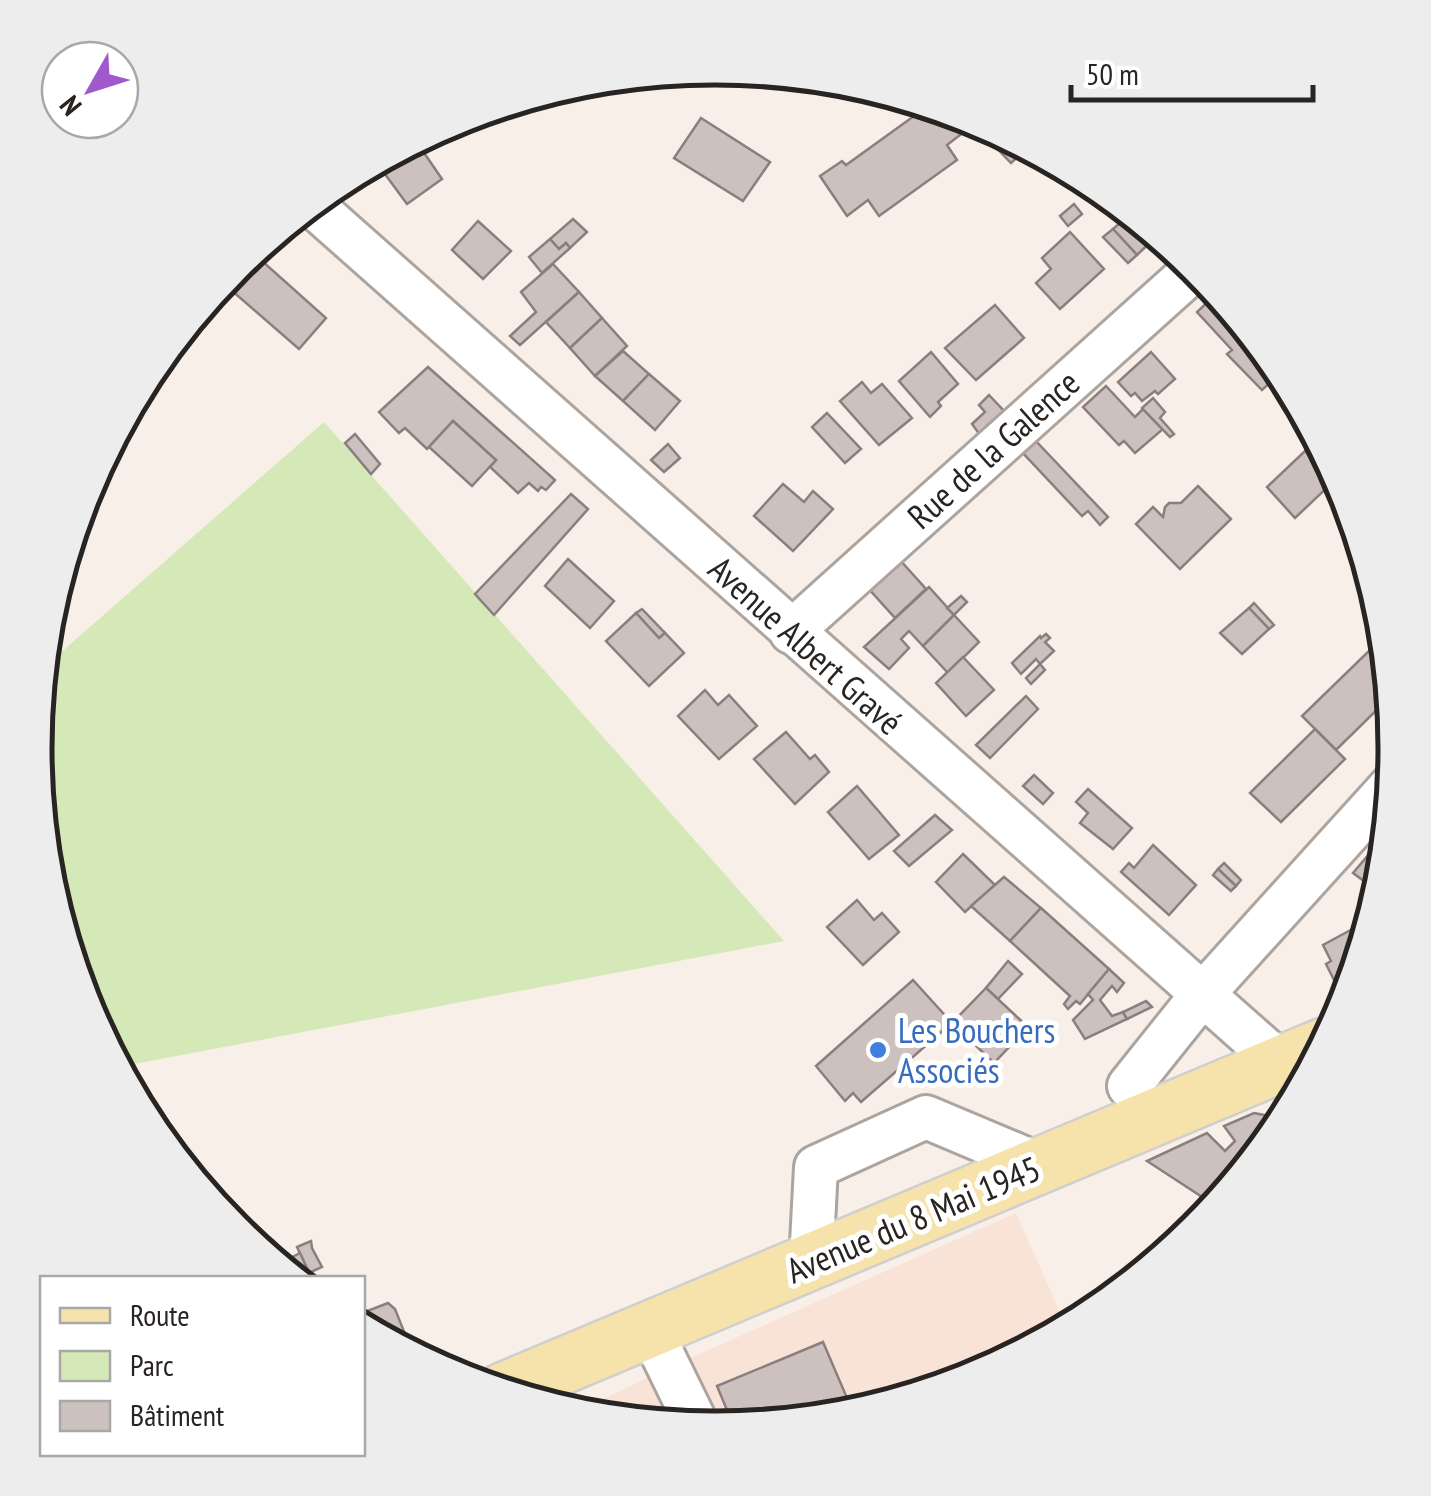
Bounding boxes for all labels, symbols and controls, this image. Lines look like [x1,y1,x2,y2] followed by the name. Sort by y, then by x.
[40,40,140,140] north arrow
[1071,40,1314,102] scale bar
[1086,54,1139,93] text: 50 m
[51,89,89,124] text: N
[897,360,1089,538] street label: Rue de la Galence
[699,546,913,744] street label: Avenue Albert Gravé
[898,1007,1055,1093] place label: Les Bouchers Associés
[867,1039,889,1061] marker: Les Bouchers Associés
[779,1145,1047,1293] street label: Avenue du 8 Mai 1945
[40,1276,365,1456] legend
[130,1295,190,1334] text: Route
[130,1345,174,1384] text: Parc
[130,1395,225,1434] text: Bâtiment

